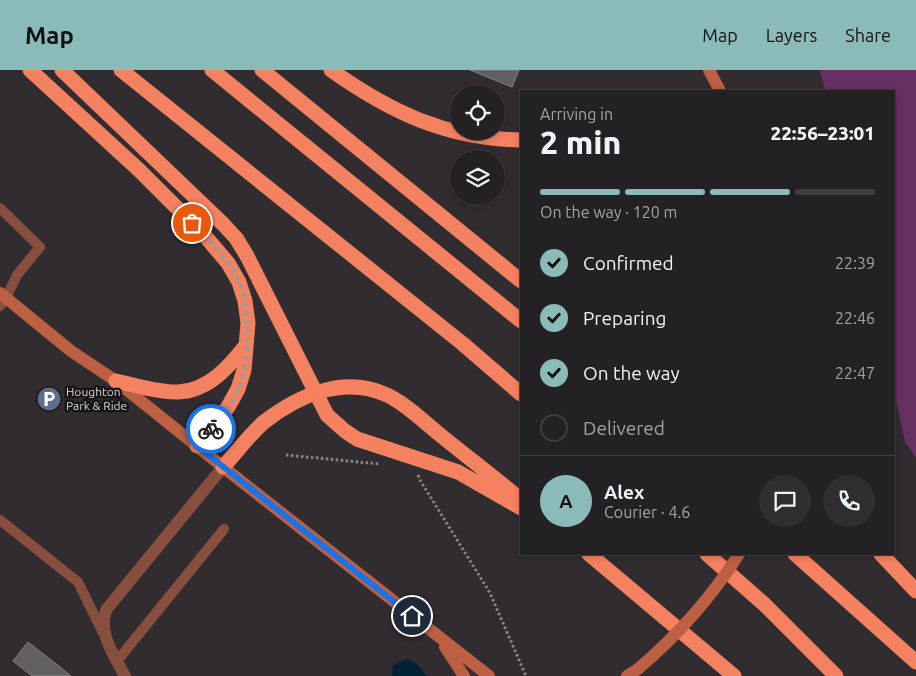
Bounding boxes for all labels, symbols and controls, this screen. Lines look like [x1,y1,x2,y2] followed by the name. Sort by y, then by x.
[25,22,74,49] text: Map
[702,25,738,45] text: Map
[766,25,817,45] text: Layers
[845,25,891,45] text: Share
[450,85,505,205] map controls
[450,85,505,140] button: locate
[540,105,613,123] text: Arriving in
[770,122,875,144] text: 22:56–23:01
[540,124,621,160] text: 2 min
[450,150,505,205] button: layers
[171,202,213,244] pin
[540,203,677,221] text: On the way · 120 m
[178,209,206,237] icon: bag
[540,249,568,277] icon: check
[583,252,674,274] text: Confirmed
[835,254,875,272] text: 22:39
[540,304,568,332] icon: check
[583,307,667,329] text: Preparing
[835,309,875,327] text: 22:46
[540,359,568,387] icon: check
[583,362,680,384] text: On the way
[835,364,875,382] text: 22:47
[66,385,127,412] place label: Houghton Park & Ride
[36,386,62,412] parking icon: Houghton Park & Ride
[186,404,236,454] courier
[197,415,225,443] icon: bike
[583,417,665,439] text: Delivered
[759,475,811,527] button: chat
[823,475,875,527] button: phone
[604,481,644,503] text: Alex
[559,490,573,512] text: A
[604,503,690,521] text: Courier · 4.6
[391,595,433,637] pin
[398,602,426,630] icon: home

